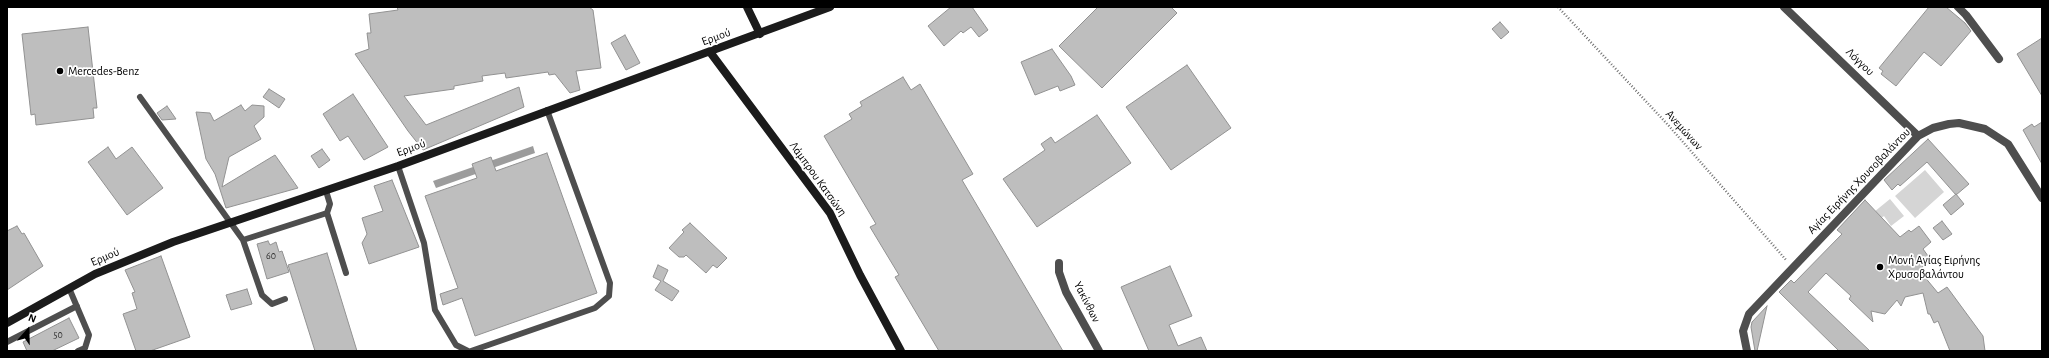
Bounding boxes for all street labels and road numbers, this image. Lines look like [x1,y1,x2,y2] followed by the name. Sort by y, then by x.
[700,25,732,49] street label: Ερμού
[1843,45,1877,79] street label: Λόγγου
[1662,107,1706,153] street label: Ανεμώνων
[1804,125,1914,237] street label: Αγίας Ειρήνης Χρυσοβαλάντου
[395,136,427,160] street label: Ερμού
[786,139,850,219] street label: Λάμπρου Κατσώνη
[88,244,122,270] street label: Ερμού
[1071,279,1103,325] street label: Υακίνθων

